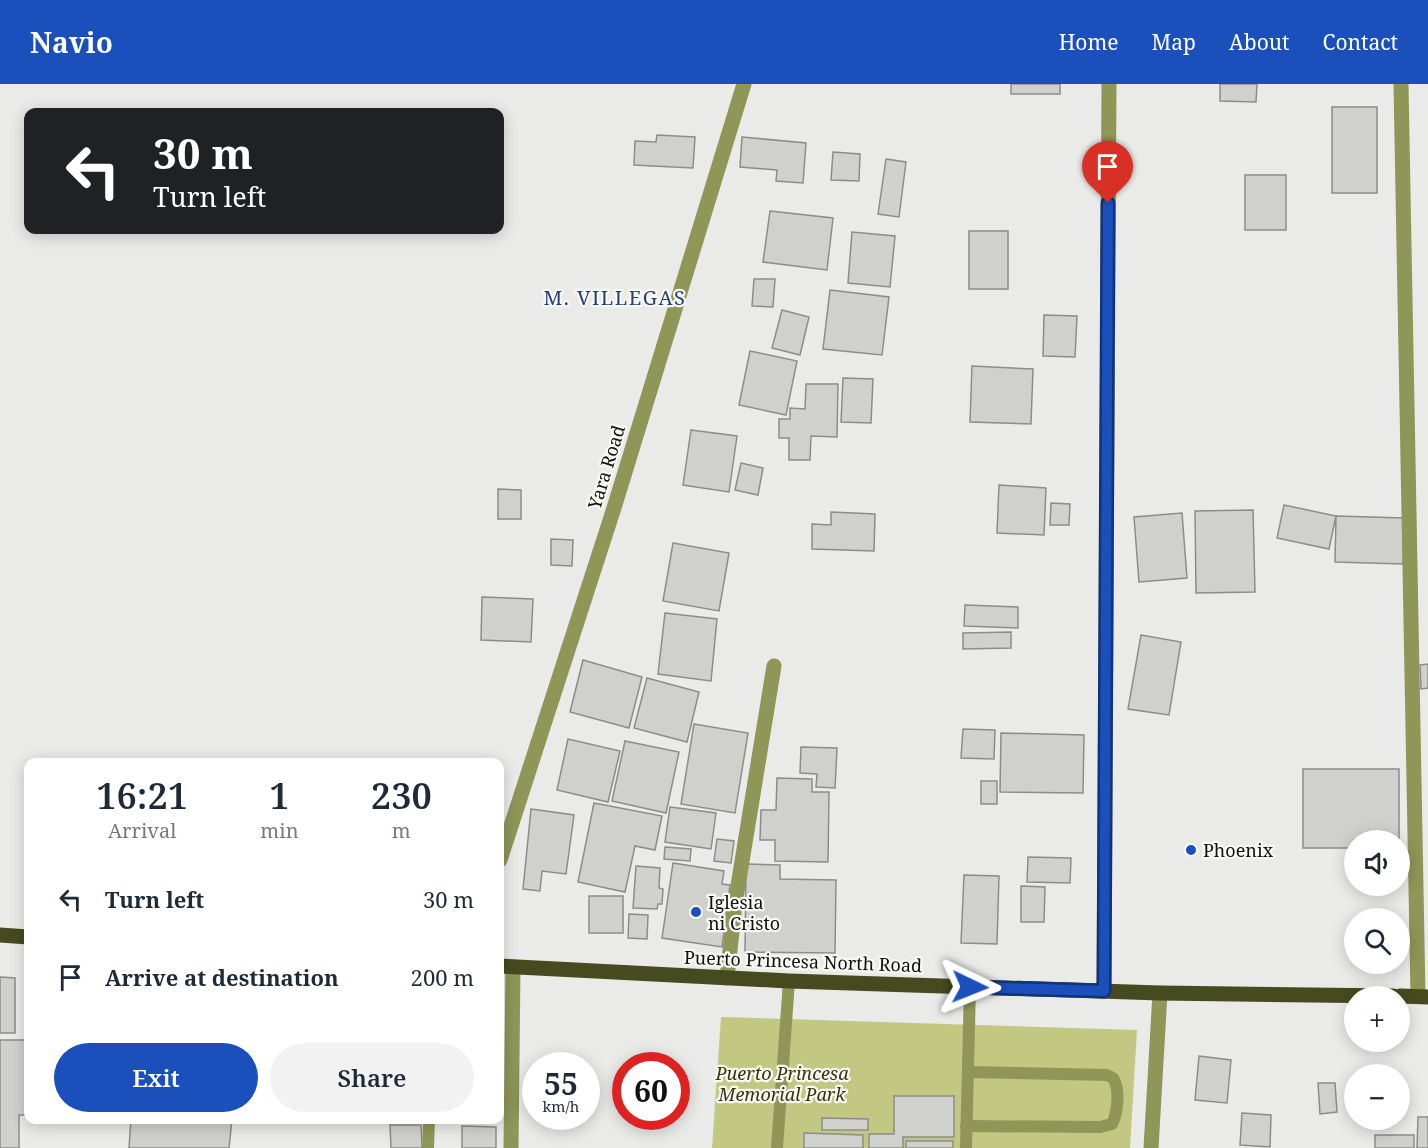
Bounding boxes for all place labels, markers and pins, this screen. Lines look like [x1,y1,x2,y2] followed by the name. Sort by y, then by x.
[1082,141,1133,203] pin
[1203,838,1274,862] place label: Phoenix
[1184,843,1198,857] marker: Phoenix
[708,890,780,935] place label: Iglesia ni Cristo
[689,905,703,919] marker: Iglesia ni Cristo

